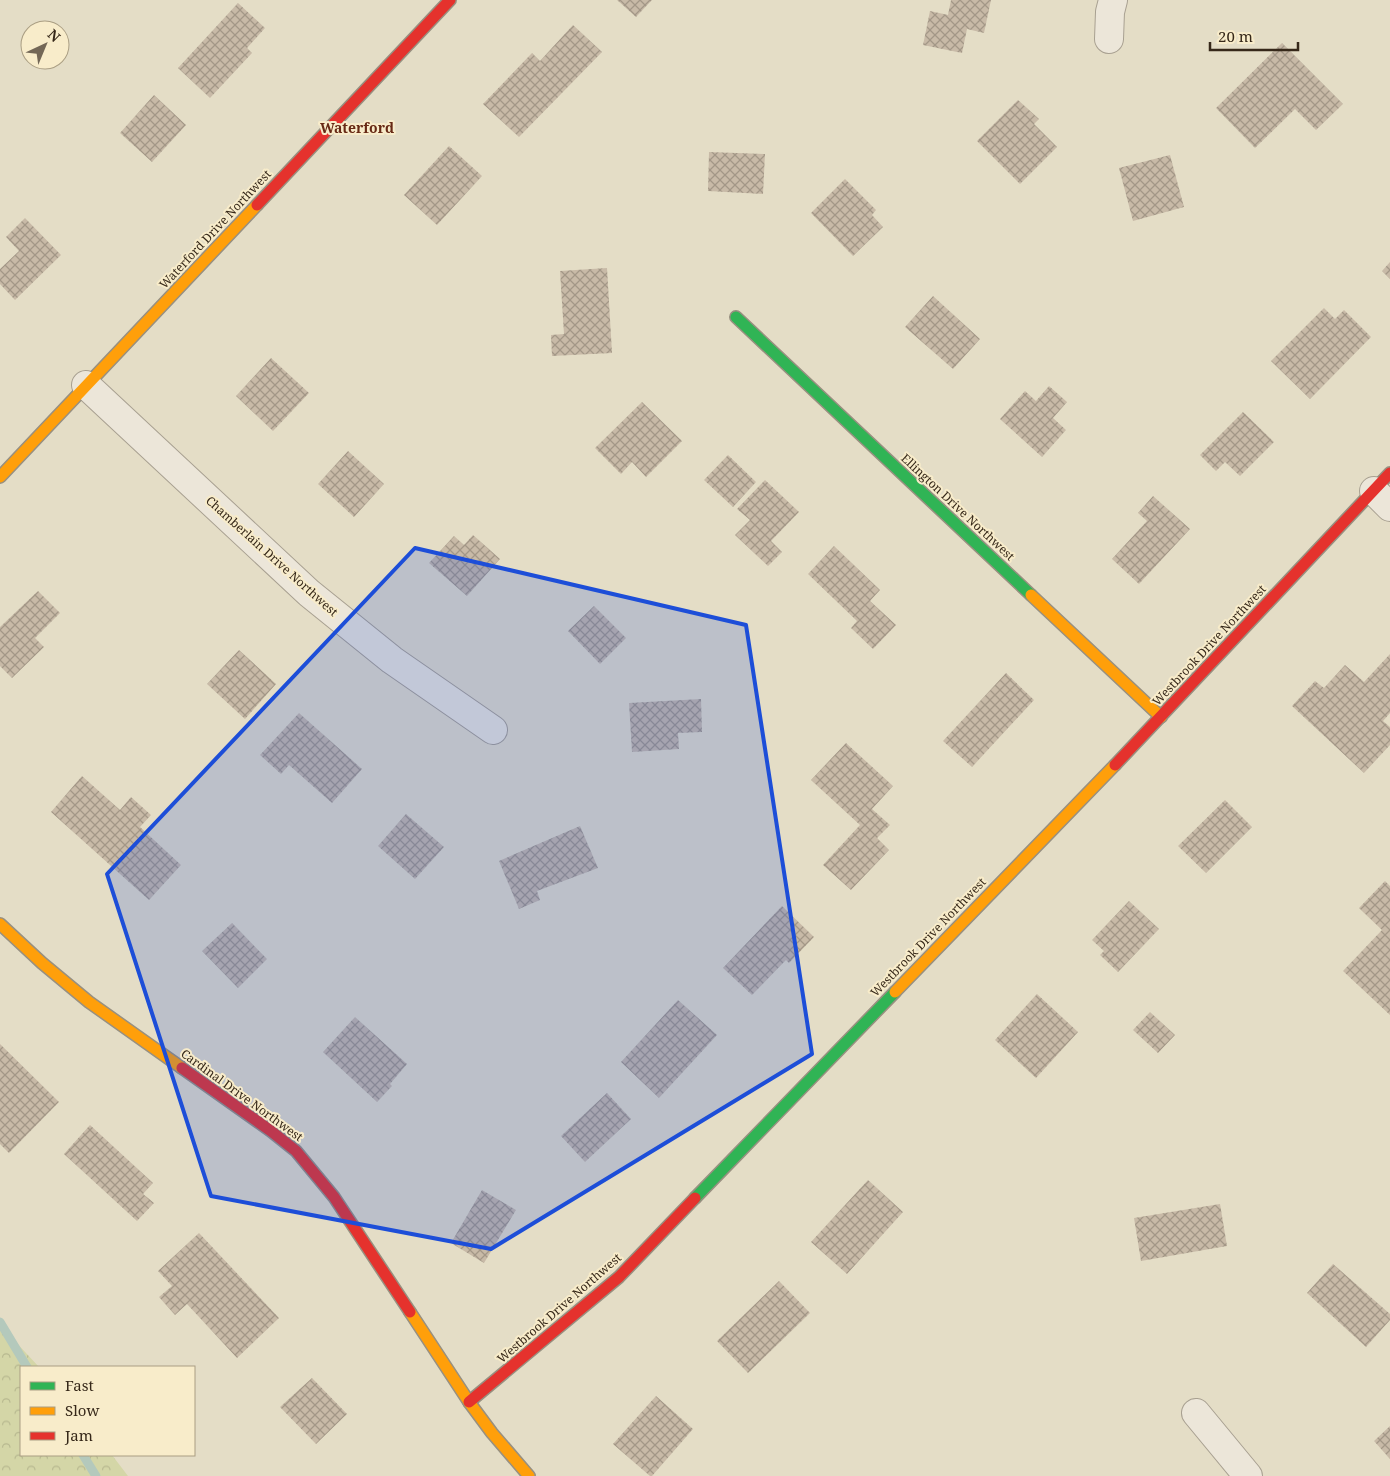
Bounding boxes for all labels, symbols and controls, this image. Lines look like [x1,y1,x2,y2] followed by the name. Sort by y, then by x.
[20,20,70,70] north arrow
[1210,20,1298,52] scale bar
[44,25,65,46] text: N
[1218,26,1253,46] text: 20 m
[320,118,394,137] district label: Waterford
[155,166,275,292] street label: Waterford Drive Northwest
[897,450,1019,564] street label: Ellington Drive Northwest
[202,492,342,620] street label: Chamberlain Drive Northwest
[1148,581,1270,709] street label: Westbrook Drive Northwest
[866,874,990,1000] street label: Westbrook Drive Northwest
[178,1045,306,1145] street label: Cardinal Drive Northwest
[493,1249,625,1367] street label: Westbrook Drive Northwest
[20,1366,195,1456] legend
[65,1375,94,1395] text: Fast
[65,1400,99,1420] text: Slow
[64,1425,93,1445] text: Jam

